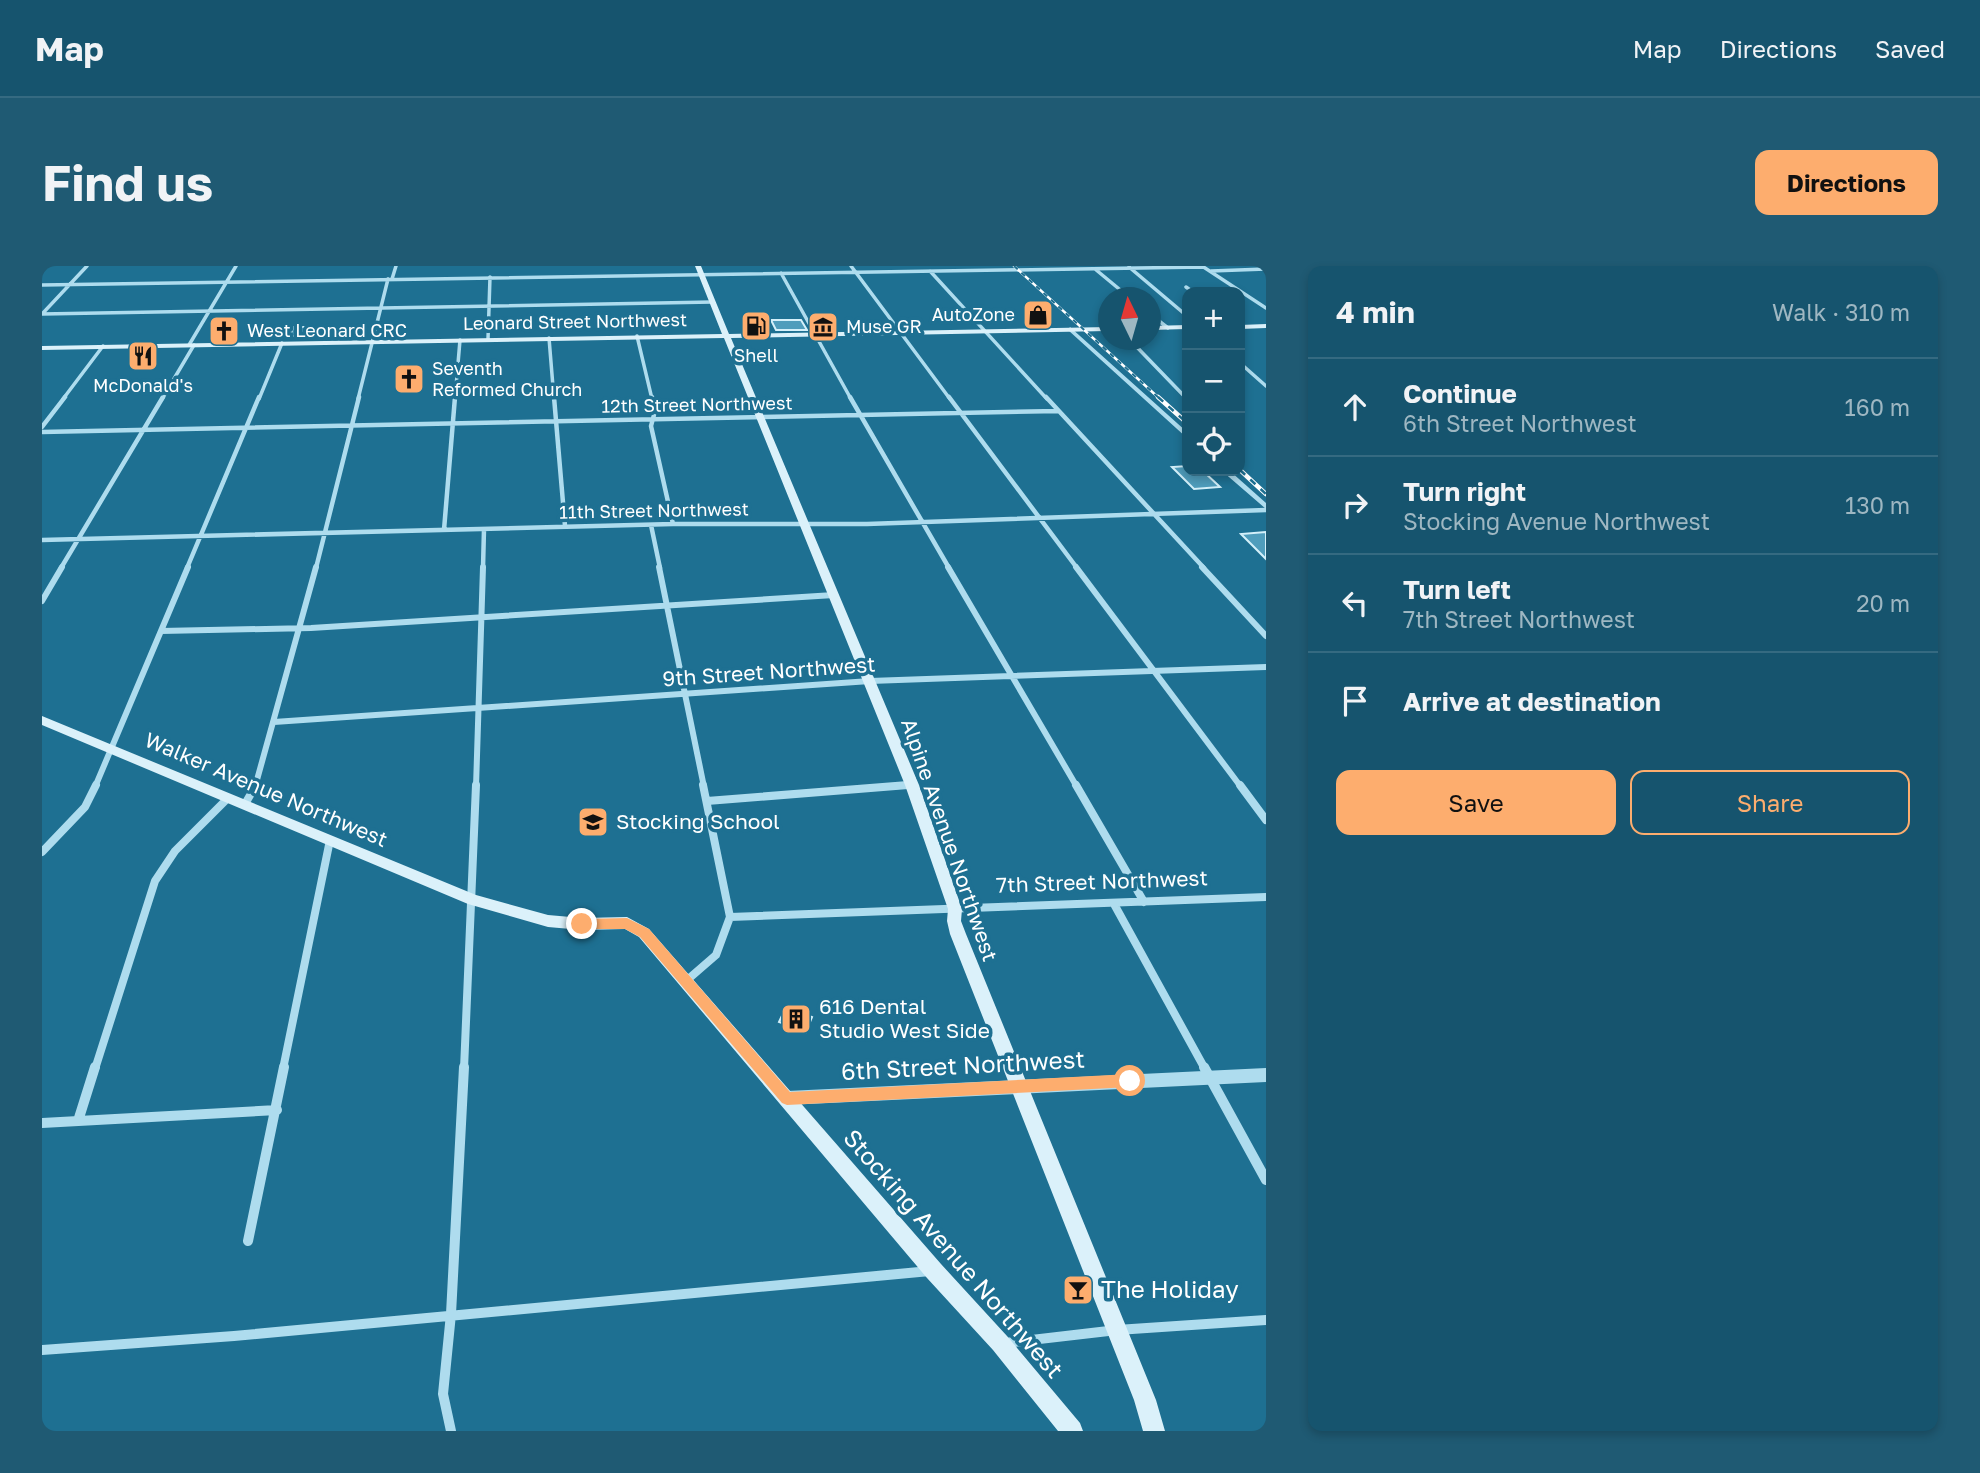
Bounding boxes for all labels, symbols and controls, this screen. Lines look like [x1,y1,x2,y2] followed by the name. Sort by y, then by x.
[35,29,104,68] text: Map
[1633,34,1682,63] text: Map
[1720,34,1837,63] text: Directions
[1875,34,1945,63] text: Saved
[1755,150,1938,215] button: Directions
[42,153,213,212] text: Find us
[1098,287,1161,350] north arrow
[1182,287,1245,476] map controls
[1182,287,1245,350] button: +
[1336,294,1415,330] text: 4 min
[1021,298,1055,332] shop icon: AutoZone
[1772,298,1910,326] text: Walk · 310 m
[932,303,1015,325] place label: AutoZone
[463,308,687,334] street label: Leonard Street Northwest
[739,309,773,343] fuel station icon: Shell
[806,310,840,344] museum icon: Muse GR
[207,314,241,348] church icon: West Leonard CRC
[846,315,922,337] place label: Muse GR
[247,319,407,341] place label: West Leonard CRC
[126,339,160,373] restaurant icon: McDonald's
[734,344,779,366] place label: Shell
[1182,350,1245,413] button: −
[432,357,582,400] place label: Seventh Reformed Church
[392,362,426,396] church icon: Seventh Reformed Church
[93,374,193,396] place label: McDonald's
[1403,378,1517,409] text: Continue
[1336,388,1374,426] icon: ahead
[601,391,793,417] street label: 12th Street Northwest
[1845,393,1910,421] text: 160 m
[1403,409,1637,437] text: 6th Street Northwest
[1182,413,1245,476] button: locate
[1403,476,1526,507] text: Turn right
[1336,486,1374,524] icon: right
[1845,491,1910,519] text: 130 m
[559,497,749,523] street label: 11th Street Northwest
[1403,507,1710,535] text: Stocking Avenue Northwest
[1403,574,1511,605] text: Turn left
[1336,584,1374,622] icon: left
[1856,589,1910,617] text: 20 m
[1403,605,1635,633] text: 7th Street Northwest
[662,651,876,691] street label: 9th Street Northwest
[1336,682,1374,720] icon: arrive
[1403,686,1661,717] text: Arrive at destination
[896,715,1004,965] street label: Alpine Avenue Northwest
[141,726,392,852] street label: Walker Avenue Northwest
[1336,770,1616,835] button: Save
[1630,770,1910,835] button: Share
[576,805,610,839] school or university icon: Stocking School
[616,808,780,834] place label: Stocking School
[996,864,1208,898] street label: 7th Street Northwest
[566,908,597,939] route end
[819,993,990,1043] place label: 616 Dental Studio West Side
[779,1002,813,1036] building icon: 616 Dental Studio West Side
[840,1044,1085,1085] street label: 6th Street Northwest
[1114,1065,1145,1096] route start
[838,1123,1070,1383] street label: Stocking Avenue Northwest
[1061,1273,1095,1307] bar icon: The Holiday
[1101,1274,1239,1303] place label: The Holiday

